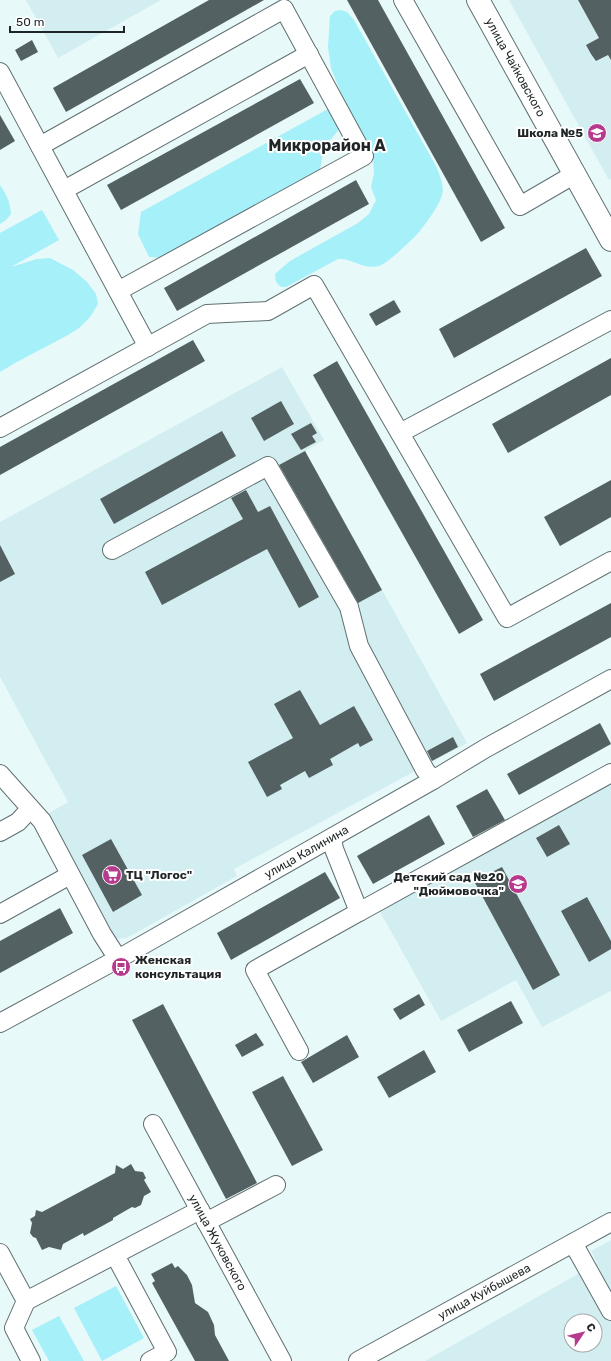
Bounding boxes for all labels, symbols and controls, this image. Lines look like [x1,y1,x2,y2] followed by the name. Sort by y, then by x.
[10,8,124,34] scale bar
[16,15,44,29] text: 50 m
[482,16,548,119] street label: улица Чайковского
[586,122,608,144] school or university icon: Школа №5
[517,126,583,140] place label: Школа №5
[268,136,386,155] district label: Микрорайон А
[262,822,351,881] street label: улица Калинина
[101,864,123,886] supermarket icon: ТЦ "Логос"
[126,868,192,882] place label: ТЦ "Логос"
[393,870,504,898] place label: Детский сад №20 "Дюймовочка"
[507,873,529,895] school or university icon: Детский сад №20 "Дюймовочка"
[135,953,221,981] place label: Женская консультация
[110,956,132,978] bus stop icon: Женская консультация
[186,1192,249,1293] street label: улица Жуковского
[435,1261,533,1323] street label: улица Куйбышева
[563,1313,603,1353] north arrow
[583,1321,598,1335] text: С

